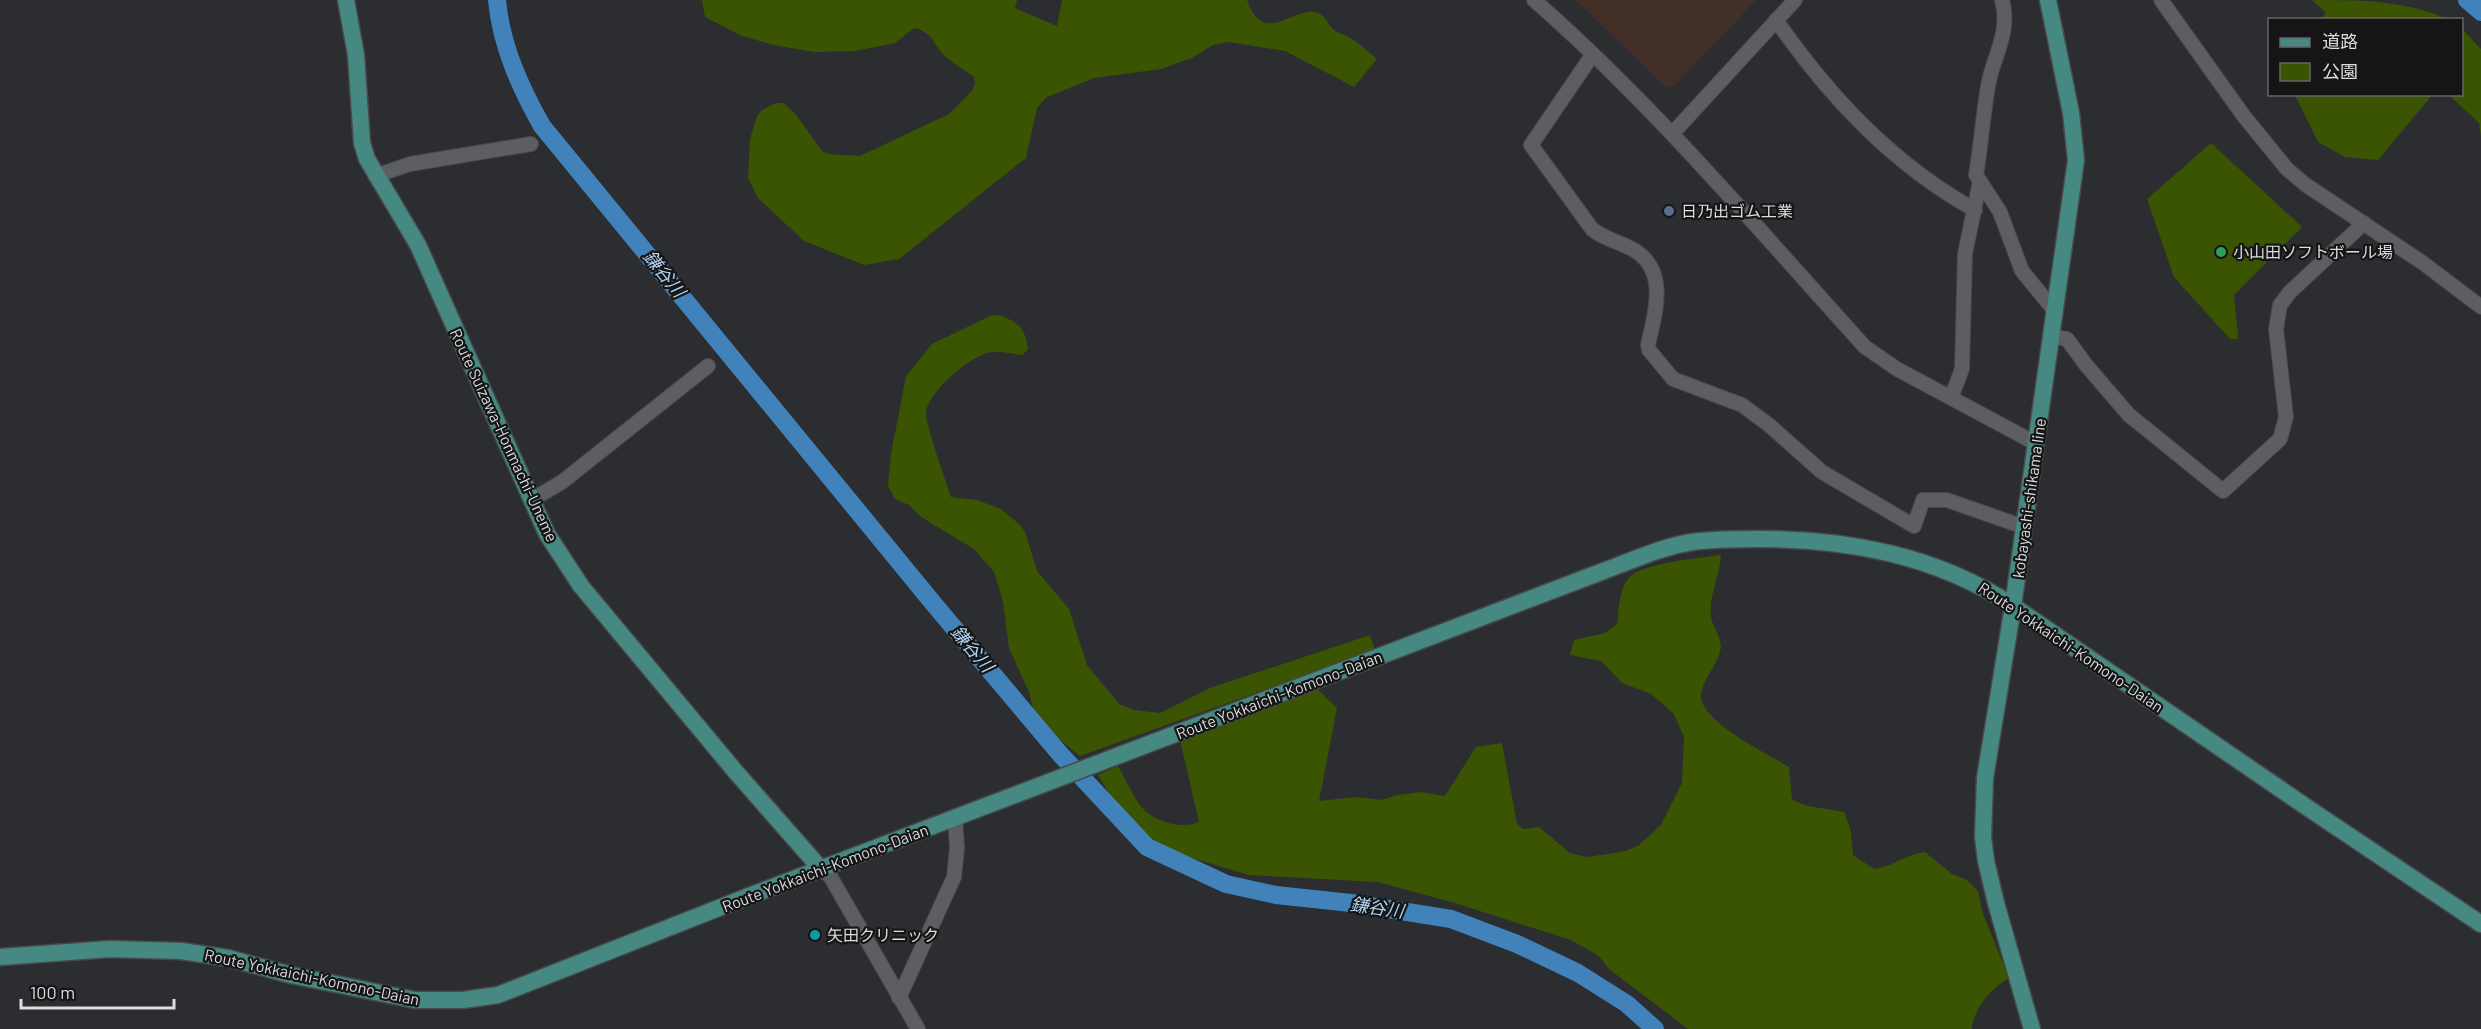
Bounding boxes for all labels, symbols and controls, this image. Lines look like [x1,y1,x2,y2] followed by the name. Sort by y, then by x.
[2268,18,2463,96] legend
[2322,30,2358,52] text: 道路
[2322,60,2358,82] text: 公園
[1681,201,1793,220] place label: 日乃出ゴム工業
[1662,204,1676,218] marker: 日乃出ゴム工業
[2233,242,2393,261] place label: 小山田ソフトボール場
[639,245,692,303] water label: 鎌谷川
[2214,245,2228,259] marker: 小山田ソフトボール場
[447,325,562,544] street label: Route Suizawa-Honmachi-Uneme
[2008,417,2049,579] street label: kobayashi-shikama line
[1975,577,2167,716] street label: Route Yokkaichi-Komono-Daian
[947,621,1000,678] water label: 鎌谷川
[1173,646,1385,743] street label: Route Yokkaichi-Komono-Daian
[719,819,931,916] street label: Route Yokkaichi-Komono-Daian
[1349,892,1407,922] water label: 鎌谷川
[827,925,939,944] place label: 矢田クリニック
[808,928,822,942] marker: 矢田クリニック
[203,944,421,1009] street label: Route Yokkaichi-Komono-Daian
[21,972,174,1010] scale bar
[30,981,75,1003] text: 100 m

